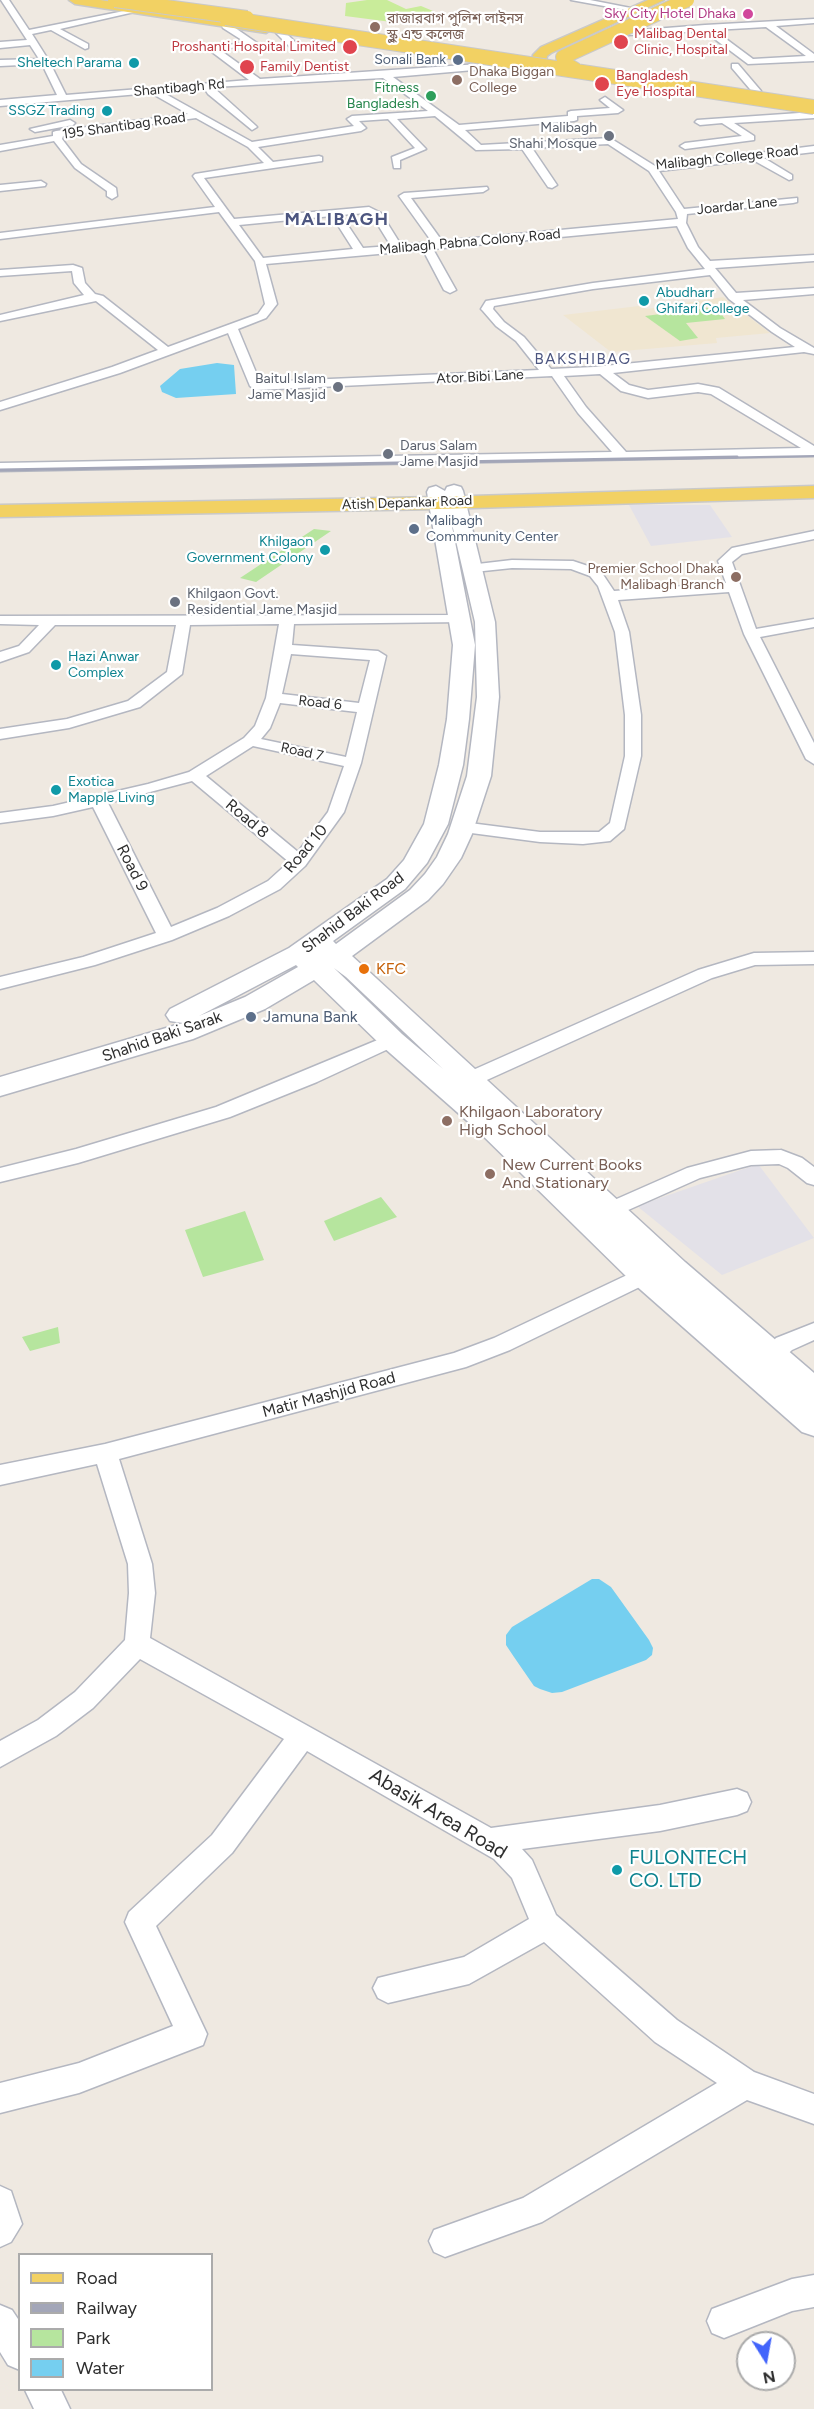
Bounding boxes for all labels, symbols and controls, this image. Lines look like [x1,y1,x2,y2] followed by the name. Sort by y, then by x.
[604,6,736,22] place label: Sky City Hotel Dhaka
[741,7,755,21] marker: Sky City Hotel Dhaka
[387,11,523,44] place label: রাজারবাগ পুলিশ লাইনস স্কুল এন্ড কলেজ
[368,20,382,34] marker: রাজারবাগ পুলিশ লাইনস স্কুল এন্ড কলেজ
[634,26,728,58] place label: Malibag Dental Clinic, Hospital
[612,33,630,51] marker: Malibag Dental Clinic, Hospital
[341,38,359,56] marker: Proshanti Hospital Limited
[171,39,336,55] place label: Proshanti Hospital Limited
[374,52,446,68] place label: Sonali Bank
[451,53,465,67] marker: Sonali Bank
[17,55,122,71] place label: Sheltech Parama
[127,56,141,70] marker: Sheltech Parama
[238,58,256,76] marker: Family Dentist
[260,59,349,75] place label: Family Dentist
[469,64,554,96] place label: Dhaka Biggan College
[616,68,695,100] place label: Bangladesh Eye Hospital
[450,73,464,87] marker: Dhaka Biggan College
[593,75,611,93] marker: Bangladesh Eye Hospital
[133,76,225,100] street label: Shantibagh Rd
[347,80,419,112] place label: Fitness Bangladesh
[424,89,438,103] marker: Fitness Bangladesh
[8,103,95,119] place label: SSGZ Trading
[100,104,114,118] marker: SSGZ Trading
[61,109,187,143] street label: 195 Shantibag Road
[509,120,597,152] place label: Malibagh Shahi Mosque
[602,129,616,143] marker: Malibagh Shahi Mosque
[655,142,799,174] street label: Malibagh College Road
[696,193,778,219] street label: Joardar Lane
[284,209,390,231] district label: MALIBAGH
[379,226,561,258] street label: Malibagh Pabna Colony Road
[656,285,749,318] place label: Abudharr Ghifari College
[637,294,651,308] marker: Abudharr Ghifari College
[535,351,631,369] district label: BAKSHIBAG
[436,366,524,388] street label: Ator Bibi Lane
[248,371,326,404] place label: Baitul Islam Jame Masjid
[331,380,345,394] marker: Baitul Islam Jame Masjid
[400,438,478,470] place label: Darus Salam Jame Masjid
[381,447,395,461] marker: Darus Salam Jame Masjid
[341,492,473,514] street label: Atish Depankar Road
[426,513,558,546] place label: Malibagh Commmunity Center
[407,522,421,536] marker: Malibagh Commmunity Center
[187,534,313,566] place label: Khilgaon Government Colony
[318,543,332,557] marker: Khilgaon Government Colony
[587,561,724,594] place label: Premier School Dhaka Malibagh Branch
[729,570,743,584] marker: Premier School Dhaka Malibagh Branch
[187,586,337,618] place label: Khilgaon Govt. Residential Jame Masjid
[168,595,182,609] marker: Khilgaon Govt. Residential Jame Masjid
[68,649,139,682] place label: Hazi Anwar Complex
[49,658,63,672] marker: Hazi Anwar Complex
[297,692,343,714] street label: Road 6
[279,739,325,765] street label: Road 7
[68,774,155,807] place label: Exotica Mapple Living
[49,783,63,797] marker: Exotica Mapple Living
[221,795,273,843] street label: Road 8
[280,821,332,877] street label: Road 10
[112,841,152,895] street label: Road 9
[298,868,408,958] street label: Shahid Baki Road
[376,959,406,979] place label: KFC
[357,962,371,976] marker: KFC
[100,1007,224,1067] street label: Shahid Baki Sarak
[263,1007,358,1027] place label: Jamuna Bank
[244,1010,258,1024] marker: Jamuna Bank
[459,1102,602,1140] place label: Khilgaon Laboratory High School
[440,1114,454,1128] marker: Khilgaon Laboratory High School
[502,1155,642,1193] place label: New Current Books And Stationary
[483,1167,497,1181] marker: New Current Books And Stationary
[260,1368,398,1422] street label: Matir Mashjid Road
[365,1763,511,1865] street label: Abasik Area Road
[629,1846,747,1893] place label: FULONTECH CO. LTD
[610,1863,624,1877] marker: FULONTECH CO. LTD
[18,2253,213,2391] legend
[76,2267,117,2289] text: Road
[76,2297,137,2319] text: Railway
[76,2327,110,2349] text: Park
[736,2331,796,2391] north arrow
[76,2357,124,2379] text: Water
[761,2367,777,2388] text: N

